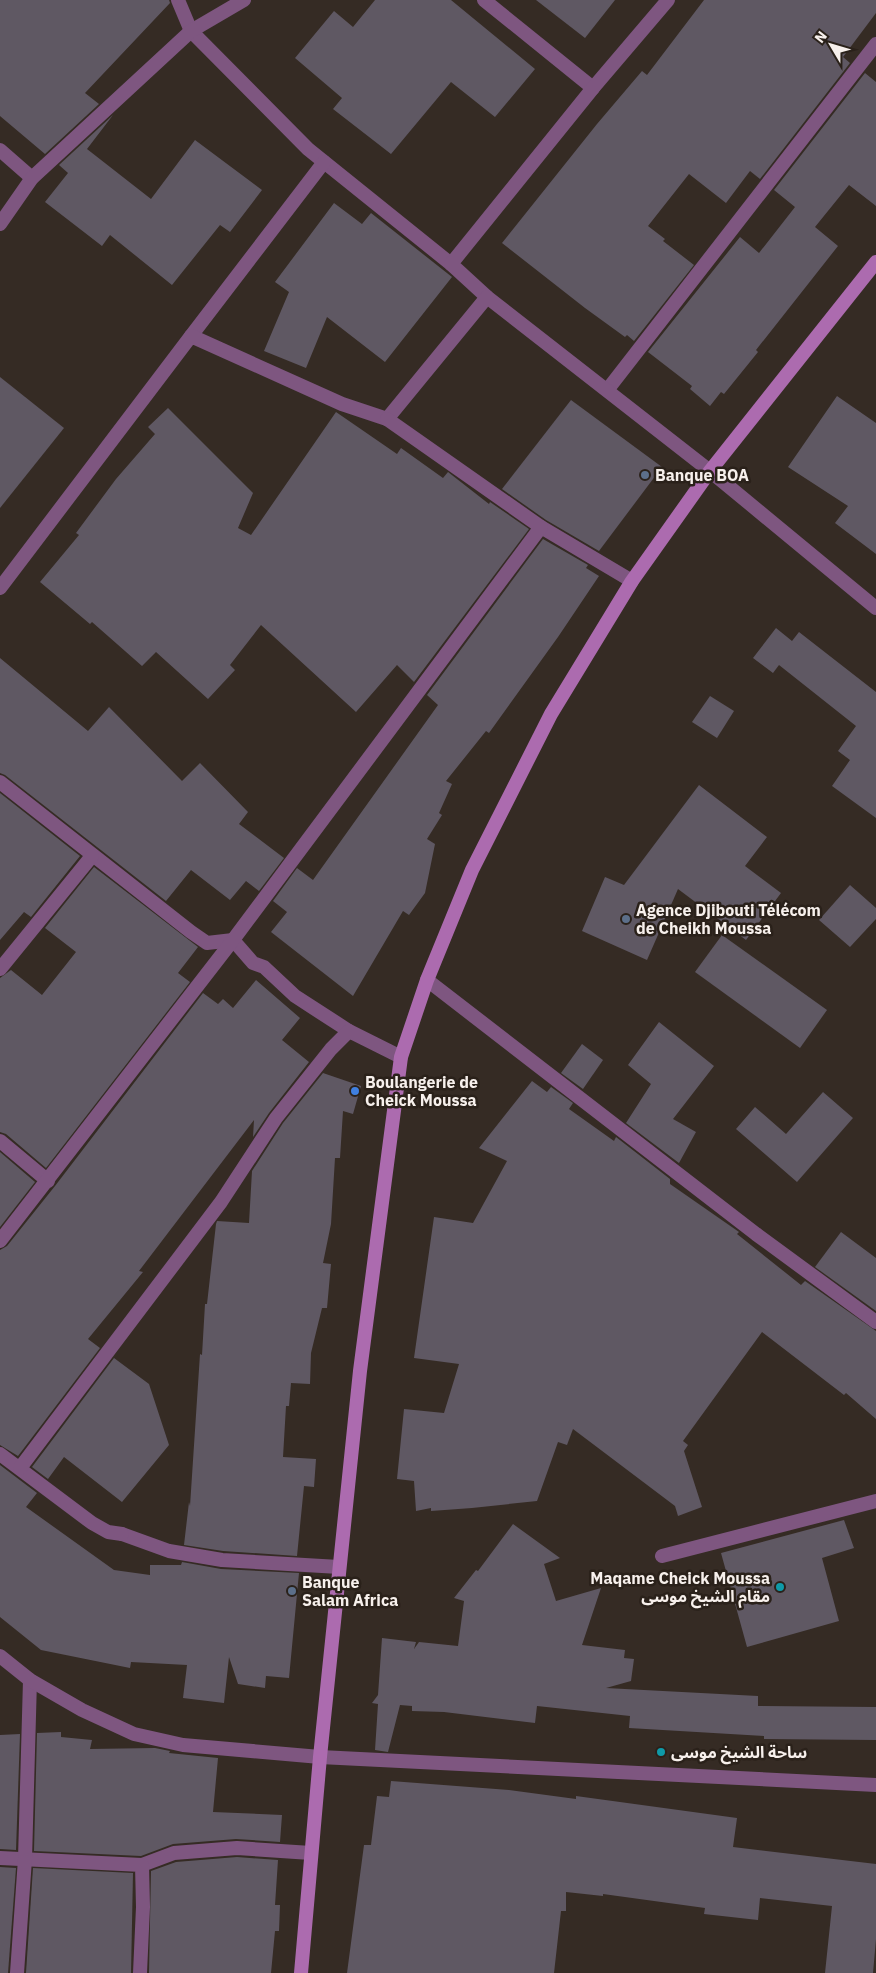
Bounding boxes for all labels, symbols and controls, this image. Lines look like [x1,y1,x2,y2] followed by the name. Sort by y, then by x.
[806,20,856,70] north arrow
[811,27,831,47] text: N
[655,465,749,485] place label: Banque BOA
[639,469,651,481] marker: Banque BOA
[636,900,821,938] place label: Agence Djibouti Télécom de Cheikh Moussa
[620,913,632,925] marker: Agence Djibouti Télécom de Cheikh Moussa
[365,1072,478,1110] place label: Boulangerie de Cheick Moussa
[349,1085,361,1097] marker: Boulangerie de Cheick Moussa
[590,1568,770,1609] place label: Maqame Cheick Moussa مقام الشيخ موسى
[302,1572,398,1610] place label: Banque Salam Africa
[774,1581,786,1593] marker: Maqame Cheick Moussa مقام الشيخ موسى
[286,1585,298,1597] marker: Banque Salam Africa
[671,1742,807,1765] place label: ساحة الشيخ موسى
[655,1746,667,1758] marker: ساحة الشيخ موسى

